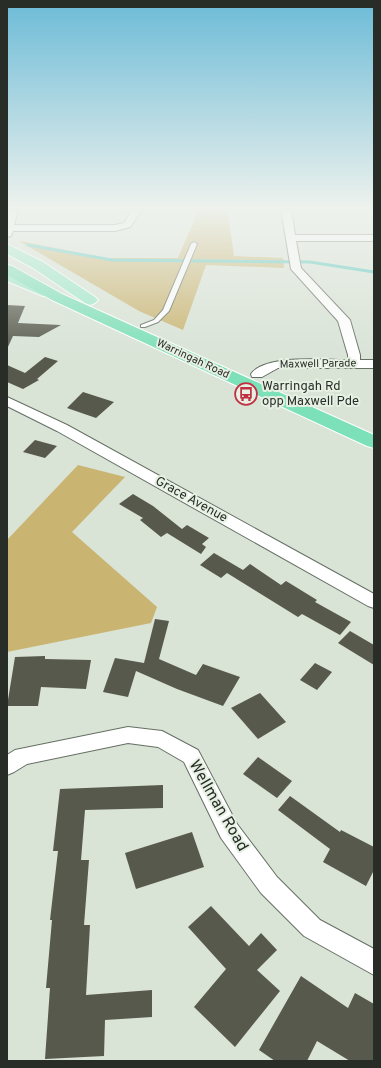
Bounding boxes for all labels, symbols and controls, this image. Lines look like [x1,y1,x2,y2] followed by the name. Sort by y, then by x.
[154,336,232,382] street label: Warringah Road
[280,356,357,372] street label: Maxwell Parade
[262,379,359,410] place label: Warringah Rd opp Maxwell Pde
[233,381,259,407] bus stop icon: Warringah Rd opp Maxwell Pde
[152,474,230,526] street label: Grace Avenue
[184,757,252,855] street label: Wellman Road

